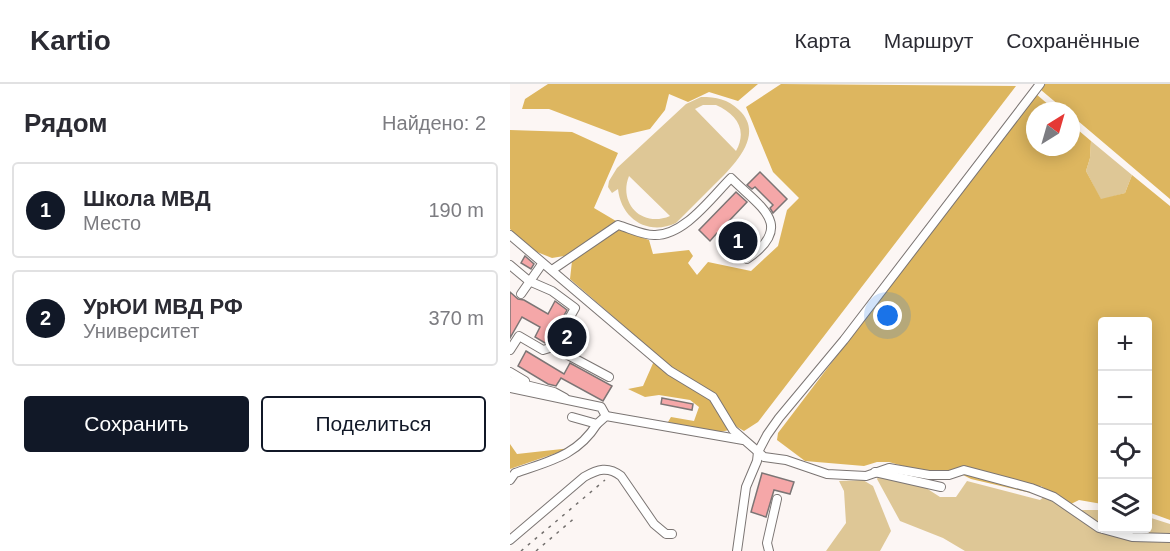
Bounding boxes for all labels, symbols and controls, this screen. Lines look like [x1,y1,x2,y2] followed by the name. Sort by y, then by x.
[30,25,111,56] text: Kartio
[795,29,851,52] text: Карта
[884,29,973,52] text: Маршрут
[1006,29,1140,52] text: Сохранённые
[1026,102,1080,156] north arrow
[24,108,107,138] text: Рядом
[382,112,486,134] text: Найдено: 2
[83,186,211,211] text: Школа МВД
[40,199,51,221] text: 1
[428,199,484,221] text: 190 m
[83,212,141,234] text: Место
[718,218,758,264] pin: 1
[83,294,243,319] text: УрЮИ МВД РФ
[873,301,902,330] your location
[40,307,51,329] text: 2
[428,307,484,329] text: 370 m
[548,314,586,360] pin: 2
[1098,317,1152,533] map controls
[1098,317,1152,371] button: +
[83,320,199,342] text: Университет
[1098,371,1152,425] button: −
[24,396,249,452] button: Сохранить
[261,396,486,452] button: Поделиться
[1098,425,1152,479] button: locate
[1098,479,1152,533] button: layers

